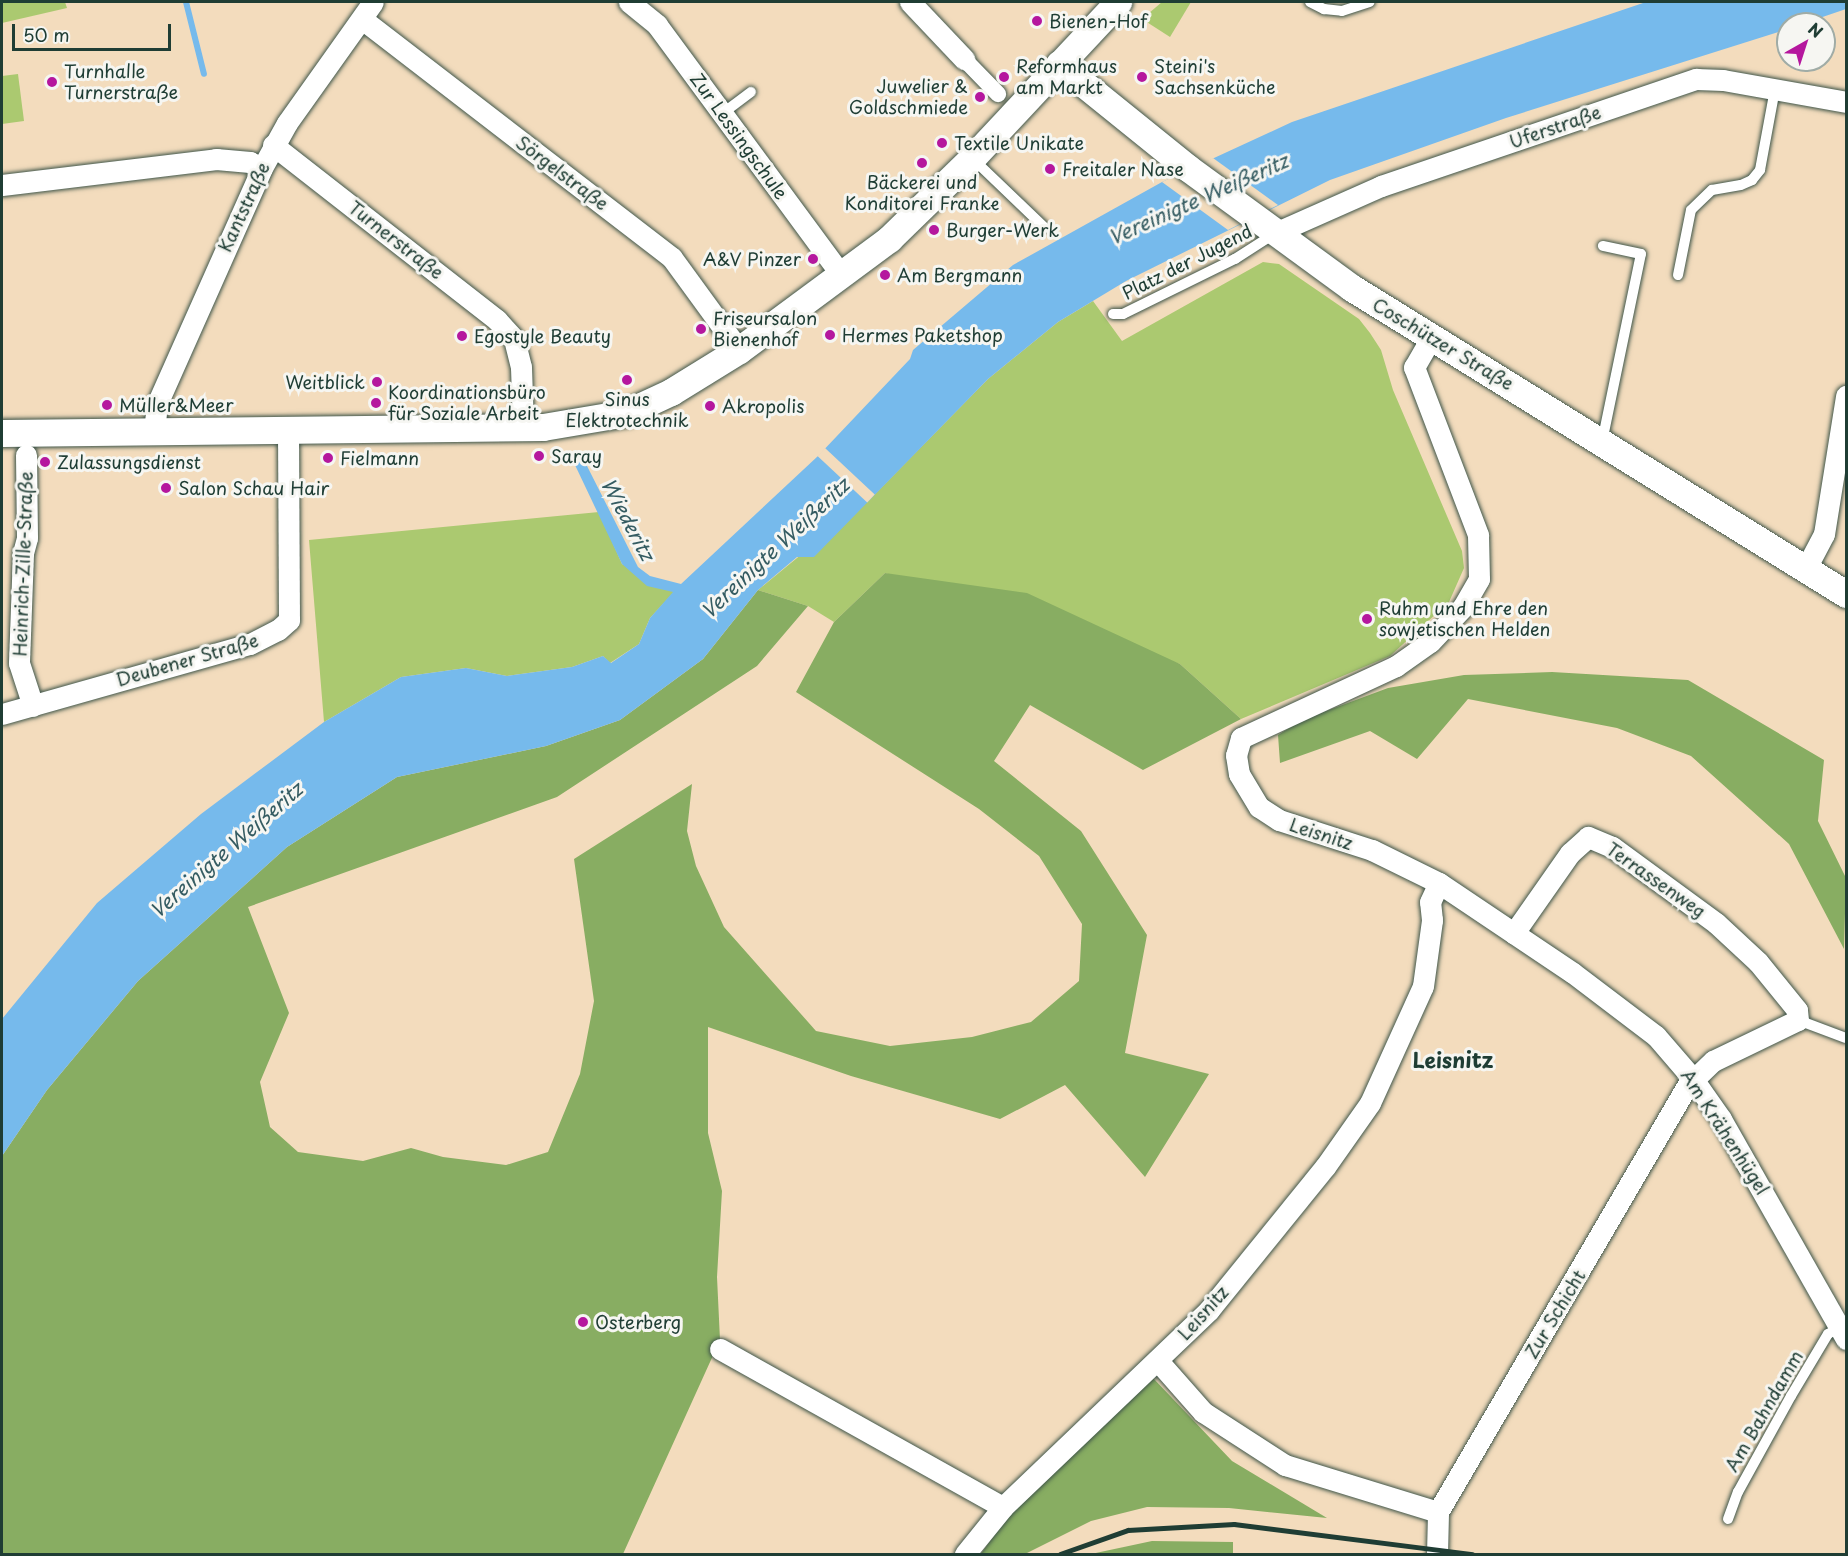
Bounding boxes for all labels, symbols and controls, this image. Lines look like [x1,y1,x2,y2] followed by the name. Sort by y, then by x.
[1049,10,1147,32] place label: Bienen-Hof
[15,12,174,50] scale bar
[1776,12,1836,72] north arrow
[1030,14,1044,28] marker: Bienen-Hof
[1804,16,1829,43] text: N
[23,21,70,48] text: 50 m
[1016,56,1117,98] place label: Reformhaus am Markt
[1154,56,1275,98] place label: Steini's Sachsenküche
[64,61,178,104] place label: Turnhalle Turnerstraße
[686,68,792,204] street label: Zur Lessingschule
[997,70,1011,84] marker: Reformhaus am Markt
[1135,70,1149,84] marker: Steini's Sachsenküche
[45,75,59,89] marker: Turnhalle Turnerstraße
[849,76,968,118] place label: Juwelier & Goldschmiede
[973,90,987,104] marker: Juwelier & Goldschmiede
[1506,101,1604,153] street label: Uferstraße
[512,131,612,215] street label: Sörgelstraße
[954,132,1084,154] place label: Textile Unikate
[935,136,949,150] marker: Textile Unikate
[1104,148,1292,250] water label: Vereinigte Weißeritz
[915,156,929,170] marker: Bäckerei und Konditorei Franke
[1062,158,1185,180] place label: Freitaler Nase
[214,159,274,255] street label: Kantstraße
[1043,162,1057,176] marker: Freitaler Nase
[844,172,1000,214] place label: Bäckerei und Konditorei Franke
[344,196,448,284] street label: Turnerstraße
[946,219,1059,241] place label: Burger-Werk
[1118,219,1256,305] street label: Platz der Jugend
[927,223,941,237] marker: Burger-Werk
[702,248,801,270] place label: A&V Pinzer
[806,252,820,266] marker: A&V Pinzer
[897,264,1022,286] place label: Am Bergmann
[878,268,892,282] marker: Am Bergmann
[1368,293,1518,395] street label: Coschützer Straße
[713,308,817,350] place label: Friseursalon Bienenhof
[694,322,708,336] marker: Friseursalon Bienenhof
[842,324,1003,346] place label: Hermes Paketshop
[474,325,613,347] place label: Egostyle Beauty
[823,328,837,342] marker: Hermes Paketshop
[455,329,469,343] marker: Egostyle Beauty
[285,371,365,393] place label: Weitblick
[620,373,634,387] marker: Sinus Elektrotechnik
[370,375,384,389] marker: Weitblick
[388,382,546,424] place label: Koordinationsbüro für Soziale Arbeit
[565,389,689,432] place label: Sinus Elektrotechnik
[119,394,234,416] place label: Müller&Meer
[722,395,805,417] place label: Akropolis
[369,396,383,410] marker: Koordinationsbüro für Soziale Arbeit
[100,398,114,412] marker: Müller&Meer
[703,399,717,413] marker: Akropolis
[551,445,602,467] place label: Saray
[340,447,419,469] place label: Fielmann
[532,449,546,463] marker: Saray
[57,451,201,473] place label: Zulassungsdienst
[321,451,335,465] marker: Fielmann
[38,455,52,469] marker: Zulassungsdienst
[9,471,37,657] street label: Heinrich-Zille-Straße
[696,473,854,623] water label: Vereinigte Weißeritz
[596,474,660,564] water label: Wiederitz
[178,477,328,499] place label: Salon Schau Hair
[159,481,173,495] marker: Salon Schau Hair
[1379,598,1549,640] place label: Ruhm und Ehre den sowjetischen Helden
[1360,612,1374,626] marker: Ruhm und Ehre den sowjetischen Helden
[113,629,261,691] street label: Deubener Straße
[145,777,307,923] water label: Vereinigte Weißeritz
[1287,814,1355,854] street label: Leisnitz
[1602,838,1710,922] street label: Terrassenweg
[1412,1046,1494,1072] district label: Leisnitz
[1676,1065,1774,1199] street label: Am Krähenhügel
[1520,1266,1590,1362] street label: Zur Schicht
[1173,1282,1233,1344] street label: Leisnitz
[595,1311,681,1333] place label: Osterberg
[576,1315,590,1329] marker: Osterberg
[1720,1346,1808,1476] street label: Am Bahndamm

